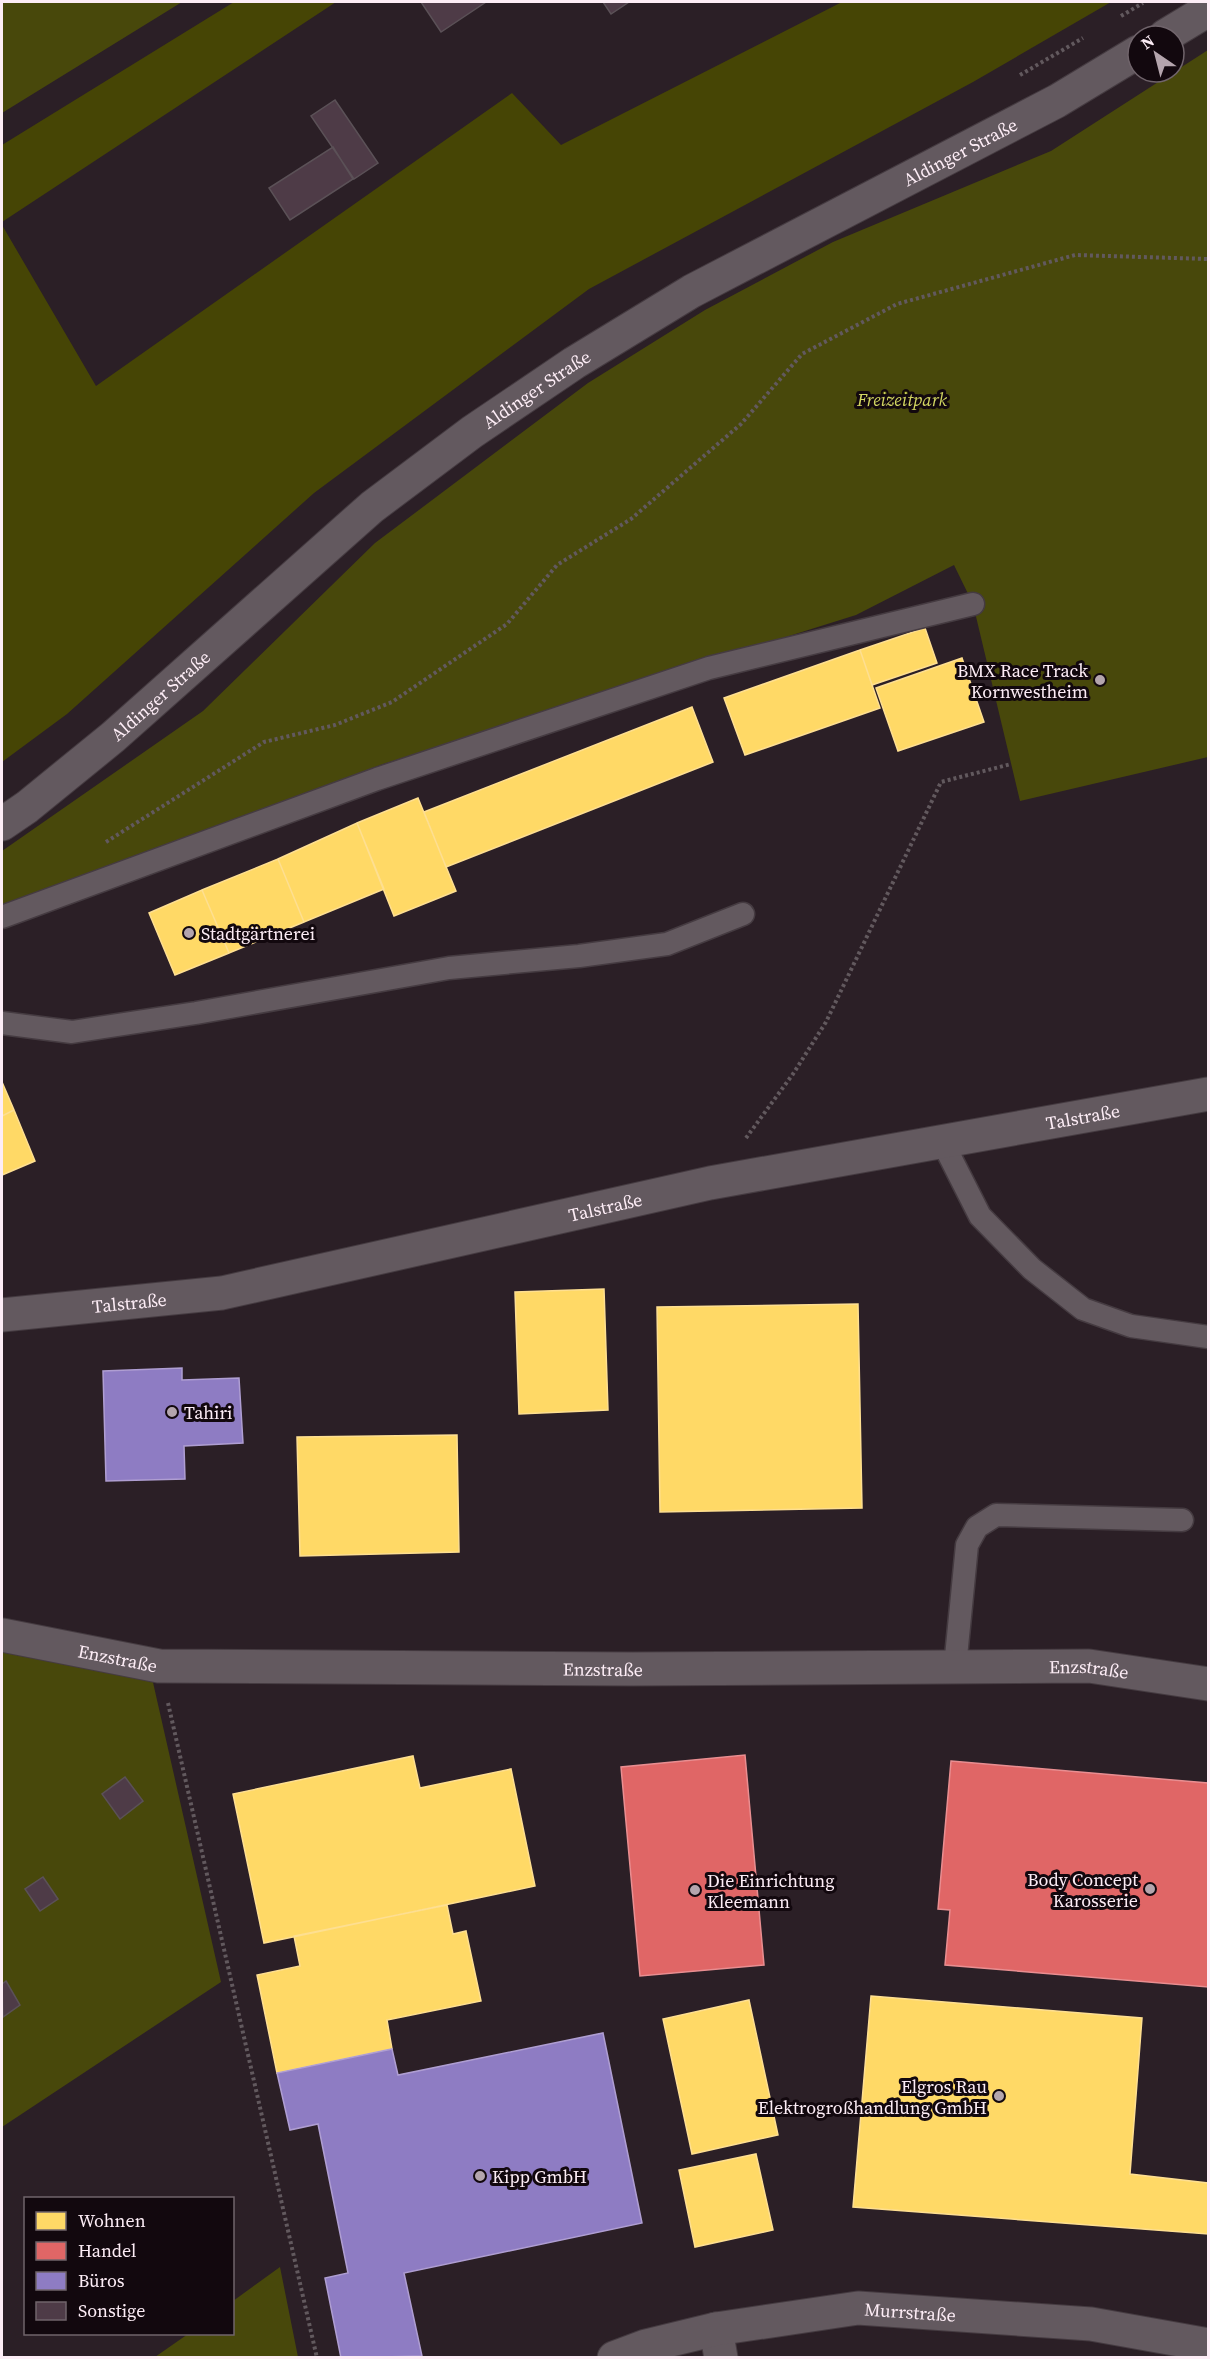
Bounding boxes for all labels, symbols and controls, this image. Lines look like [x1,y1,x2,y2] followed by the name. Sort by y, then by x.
[1126,24,1186,84] north arrow
[1136,29,1159,54] text: N
[899,111,1021,192] street label: Aldinger Straße
[477,343,595,434] street label: Aldinger Straße
[856,387,948,412] park label: Freizeitpark
[105,644,215,746] street label: Aldinger Straße
[957,658,1088,704] place label: BMX Race Track Kornwestheim
[1093,673,1107,687] marker: BMX Race Track Kornwestheim
[201,921,315,946] place label: Stadtgärtnerei
[182,926,196,940] marker: Stadtgärtnerei
[1044,1097,1122,1135] street label: Talstraße
[566,1186,645,1227] street label: Talstraße
[91,1286,168,1318] street label: Talstraße
[184,1400,232,1425] place label: Tahiri
[165,1405,179,1419] marker: Tahiri
[76,1638,159,1678] street label: Enzstraße
[1049,1653,1130,1684] street label: Enzstraße
[563,1656,643,1682] street label: Enzstraße
[1027,1867,1138,1913] place label: Body Concept Karosserie
[707,1868,835,1914] place label: Die Einrichtung Kleemann
[1143,1882,1157,1896] marker: Body Concept Karosserie
[688,1883,702,1897] marker: Die Einrichtung Kleemann
[758,2074,987,2120] place label: Elgros Rau Elektrogroßhandlung GmbH
[992,2089,1006,2103] marker: Elgros Rau Elektrogroßhandlung GmbH
[492,2164,587,2189] place label: Kipp GmbH
[473,2169,487,2183] marker: Kipp GmbH
[24,2197,234,2335] legend
[78,2208,146,2233] text: Wohnen
[78,2238,136,2263] text: Handel
[78,2268,125,2293] text: Büros
[864,2296,957,2327] street label: Murrstraße
[78,2298,145,2323] text: Sonstige

